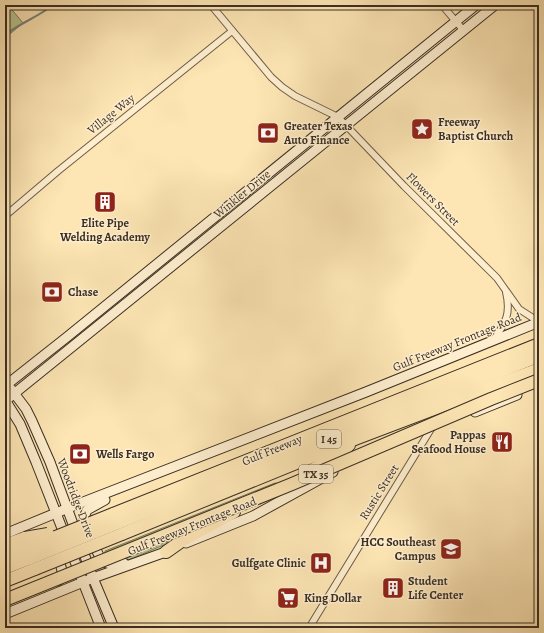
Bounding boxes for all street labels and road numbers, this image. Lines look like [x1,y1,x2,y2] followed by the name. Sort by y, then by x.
[83,90,138,139] street label: Village Way
[209,166,274,223] street label: Winkler Drive
[403,169,463,229] street label: Flowers Street
[390,309,524,375] street label: Gulf Freeway Frontage Road
[239,430,305,469] street label: Gulf Freeway
[317,430,341,448] road number: I 45
[53,455,98,540] street label: Woodridge Drive
[356,461,402,523] street label: Rustic Street
[299,465,333,483] road number: TX 35
[125,493,259,559] street label: Gulf Freeway Frontage Road

